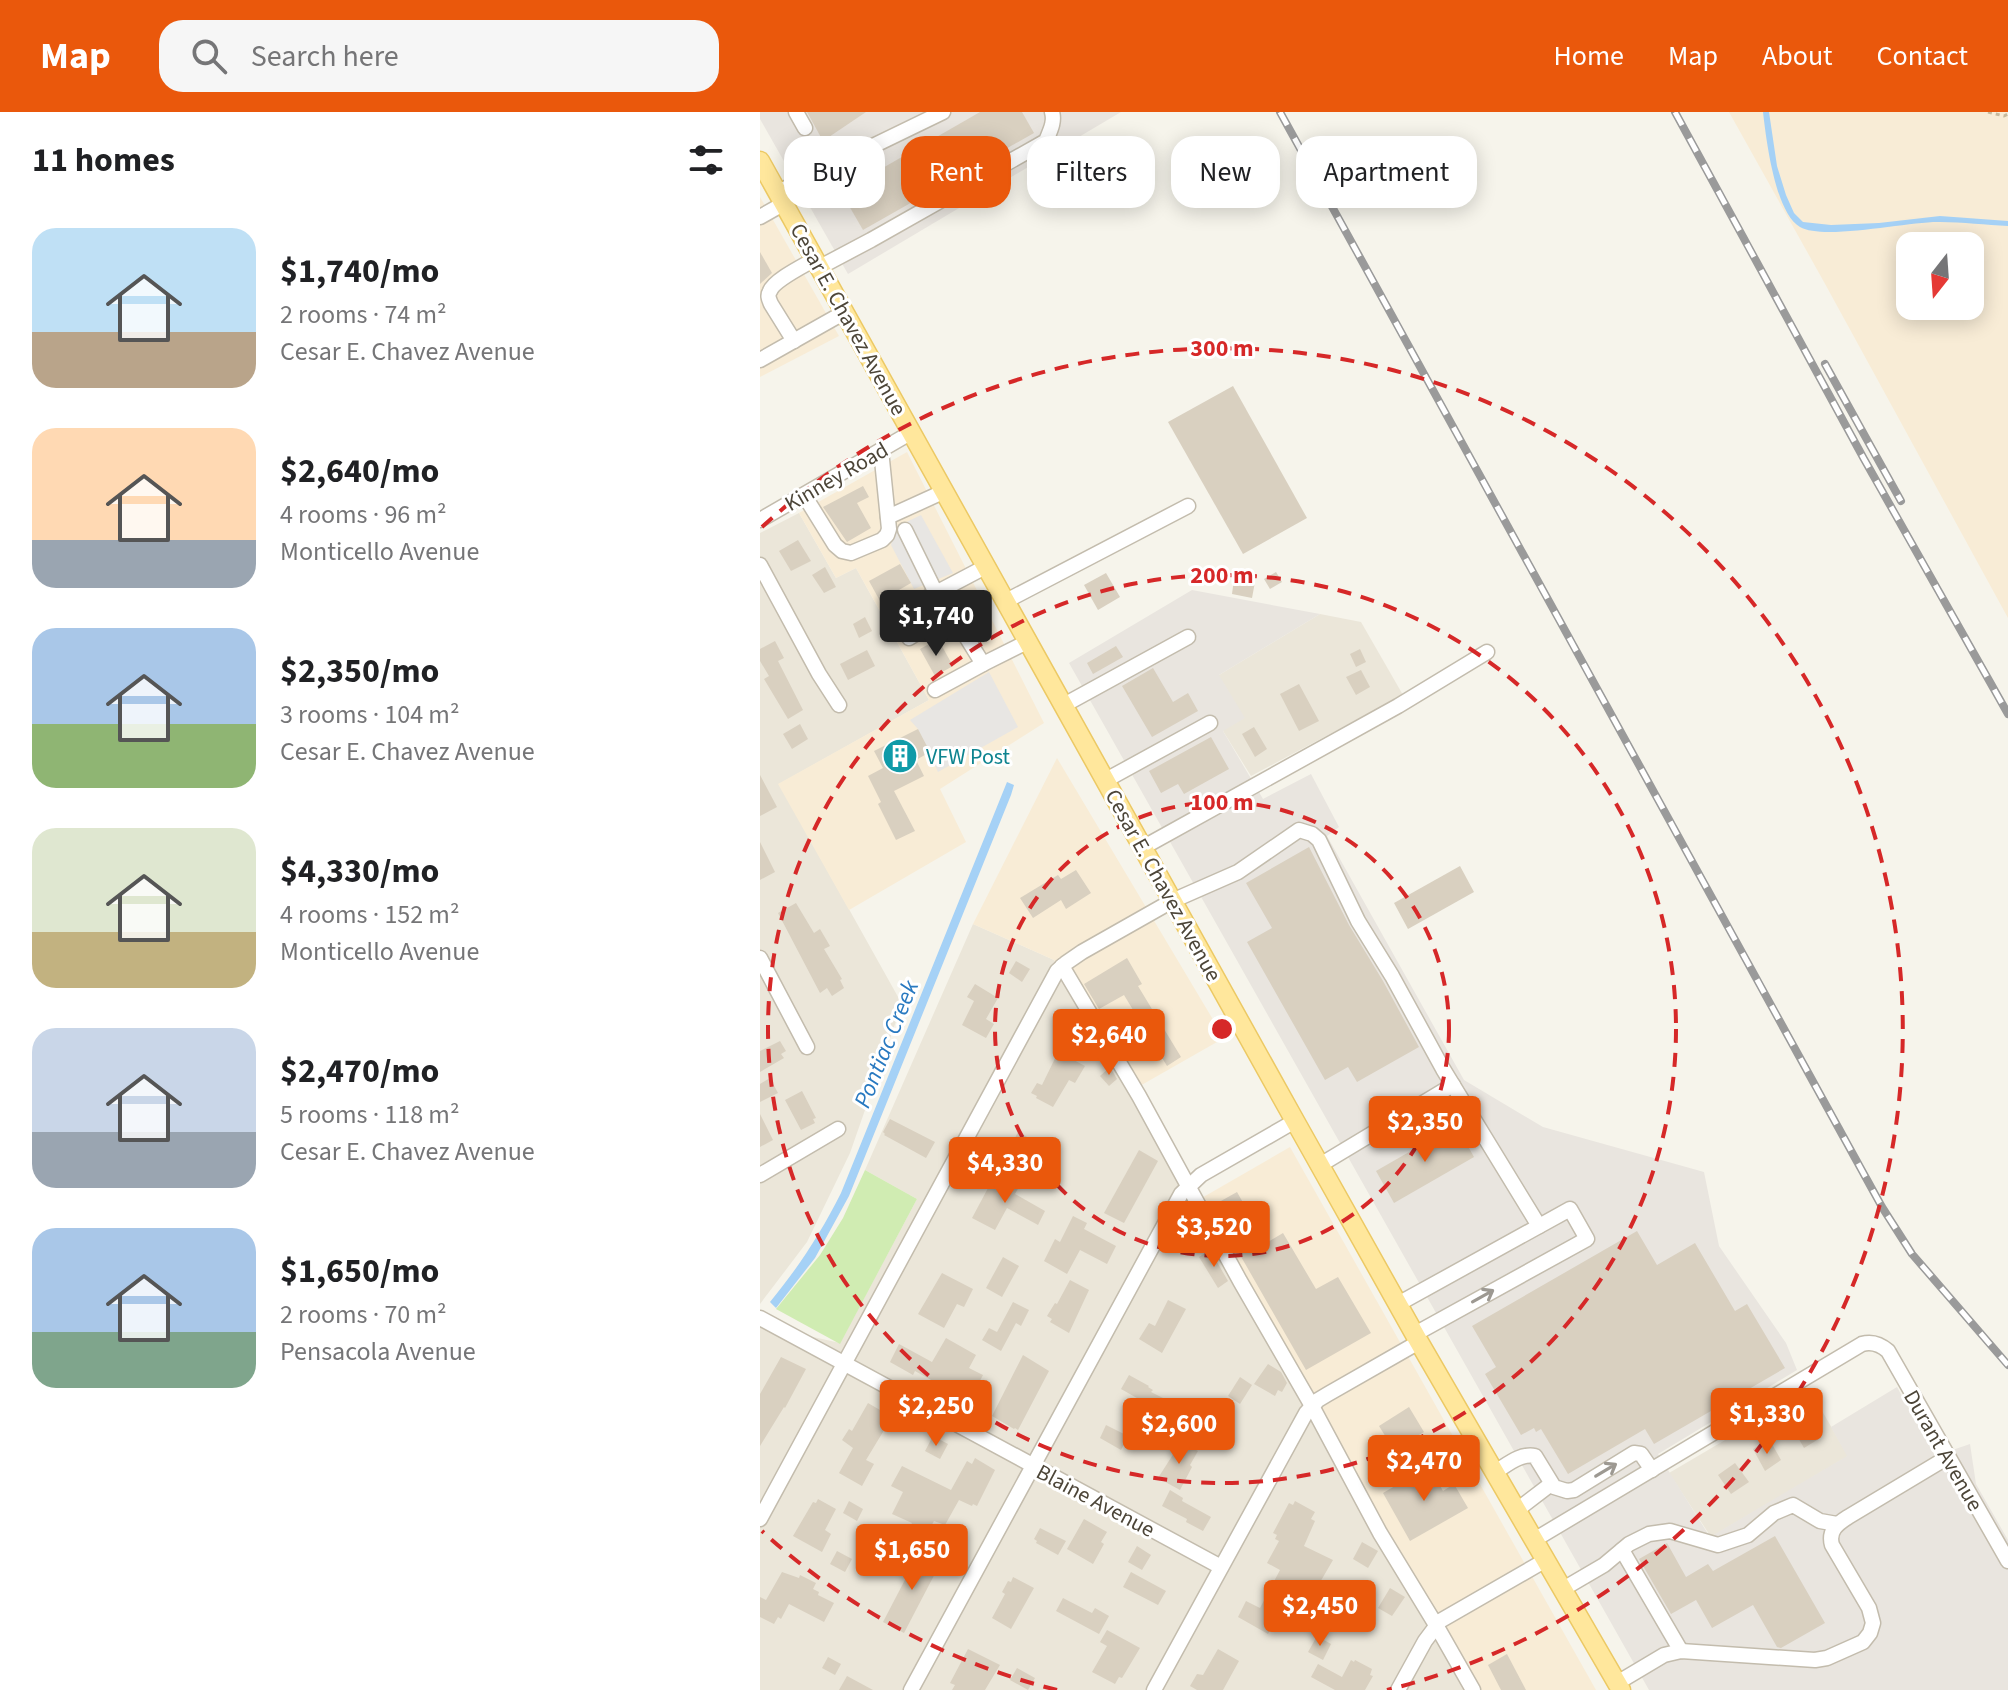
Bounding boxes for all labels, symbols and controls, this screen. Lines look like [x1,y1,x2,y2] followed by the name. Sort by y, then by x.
[159,20,719,92] search box
[40,29,111,83] text: Map
[187,34,231,78] icon: search
[251,35,399,78] text: Search here
[1553,36,1624,76] text: Home
[1668,36,1718,76] text: Map
[1762,36,1833,76] text: About
[1877,36,1968,76] text: Contact
[32,136,175,185] text: 11 homes
[784,136,885,208] chip: Buy
[901,136,1011,208] chip: Rent
[1027,136,1155,208] chip: Filters
[1171,136,1280,208] chip: New
[1296,136,1477,208] chip: Apartment
[684,138,728,182] icon: filters
[782,217,914,422] street label: Cesar E. Chavez Avenue
[1896,232,1984,320] north arrow
[1896,232,1984,320] map controls
[280,247,440,296] text: $1,740/mo
[96,260,192,356] icon: home
[280,296,447,333] text: 2 rooms · 74 m²
[1190,331,1254,366] text: 300 m
[280,333,535,370] text: Cesar E. Chavez Avenue
[779,434,894,520] street label: Kinney Road
[280,447,440,496] text: $2,640/mo
[96,460,192,556] icon: home
[280,496,447,533] text: 4 rooms · 96 m²
[280,533,479,570] text: Monticello Avenue
[1190,558,1254,593] text: 200 m
[871,590,1001,658] pin: $1,740
[898,597,974,634] text: $1,740
[280,647,440,696] text: $2,350/mo
[96,660,192,756] icon: home
[280,696,459,733] text: 3 rooms · 104 m²
[280,733,535,770] text: Cesar E. Chavez Avenue
[881,737,919,775] building icon: VFW Post
[926,741,1011,773] place label: VFW Post
[1097,783,1229,988] street label: Cesar E. Chavez Avenue
[1190,785,1254,820] text: 100 m
[280,847,440,896] text: $4,330/mo
[96,860,192,956] icon: home
[280,896,459,933] text: 4 rooms · 152 m²
[280,933,479,970] text: Monticello Avenue
[845,975,928,1113] water label: Pontiac Creek
[1044,1009,1174,1077] pin: $2,640
[1208,1015,1236,1043] centre of rings
[1071,1016,1147,1053] text: $2,640
[280,1047,440,1096] text: $2,470/mo
[96,1060,192,1156] icon: home
[280,1096,459,1133] text: 5 rooms · 118 m²
[1360,1096,1490,1164] pin: $2,350
[1387,1103,1463,1140] text: $2,350
[280,1133,535,1170] text: Cesar E. Chavez Avenue
[940,1137,1070,1205] pin: $4,330
[967,1144,1043,1181] text: $4,330
[1149,1201,1279,1269] pin: $3,520
[1176,1208,1252,1245] text: $3,520
[280,1247,440,1296] text: $1,650/mo
[96,1260,192,1356] icon: home
[1471,1288,1495,1303] one-way arrow
[280,1296,447,1333] text: 2 rooms · 70 m²
[280,1333,476,1370] text: Pensacola Avenue
[871,1380,1001,1448] pin: $2,250
[1895,1384,1991,1517] street label: Durant Avenue
[898,1387,974,1424] text: $2,250
[1702,1388,1832,1456] pin: $1,330
[1729,1395,1805,1432] text: $1,330
[1114,1398,1244,1466] pin: $2,600
[1141,1405,1217,1442] text: $2,600
[1359,1435,1489,1503] pin: $2,470
[1386,1442,1462,1479] text: $2,470
[1031,1456,1161,1546] street label: Blaine Avenue
[1594,1462,1617,1478] one-way arrow
[847,1524,977,1592] pin: $1,650
[874,1531,950,1568] text: $1,650
[1255,1580,1385,1648] pin: $2,450
[1282,1587,1358,1624] text: $2,450

